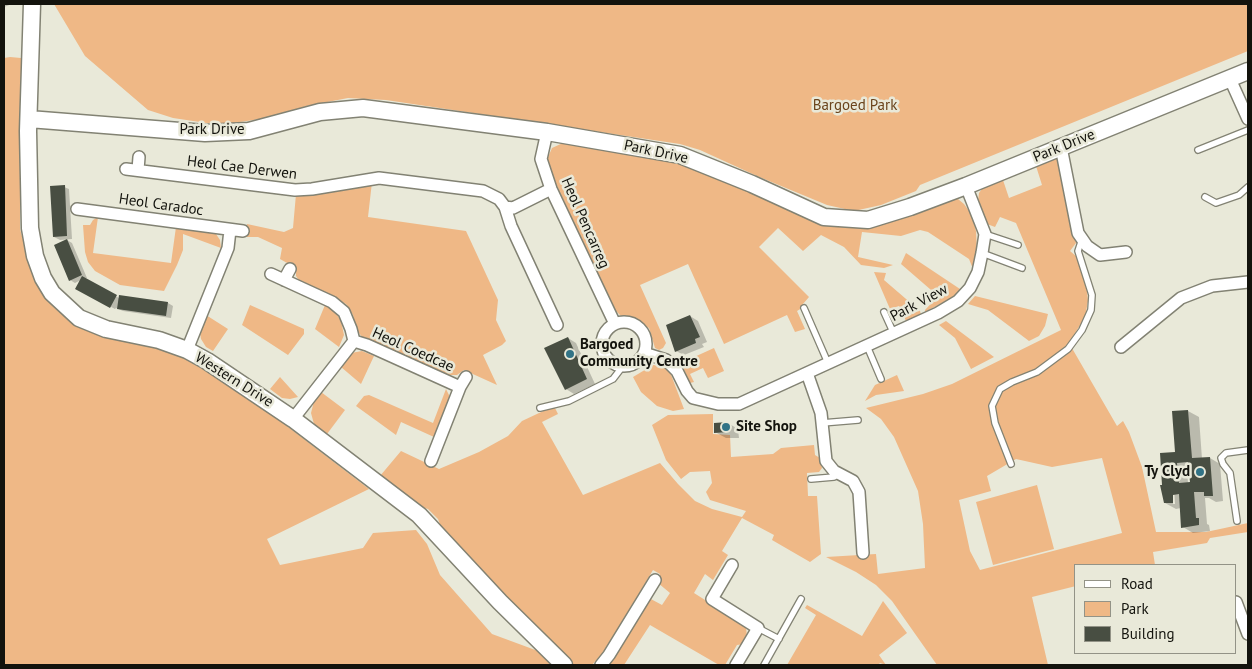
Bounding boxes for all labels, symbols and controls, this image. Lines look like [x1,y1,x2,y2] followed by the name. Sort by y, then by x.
[813,97,897,115] park label: Bargoed Park
[179,121,245,139] street label: Park Drive
[1030,125,1098,167] street label: Park Drive
[622,136,690,168] street label: Park Drive
[186,152,298,184] street label: Heol Cae Derwen
[557,175,613,271] street label: Heol Pencarreg
[118,190,204,220] street label: Heol Caradoc
[887,280,951,326] street label: Park View
[369,324,457,376] street label: Heol Coedcae
[580,336,698,371] place label: Bargoed Community Centre
[564,348,576,360] marker: Bargoed Community Centre
[191,349,277,411] street label: Western Drive
[736,418,797,436] place label: Site Shop
[720,421,732,433] marker: Site Shop
[1144,463,1190,481] place label: Ty Clyd
[1194,466,1206,478] marker: Ty Clyd
[1074,564,1237,654] legend
[1121,574,1153,593] text: Road
[1121,599,1149,618] text: Park
[1121,624,1175,643] text: Building

